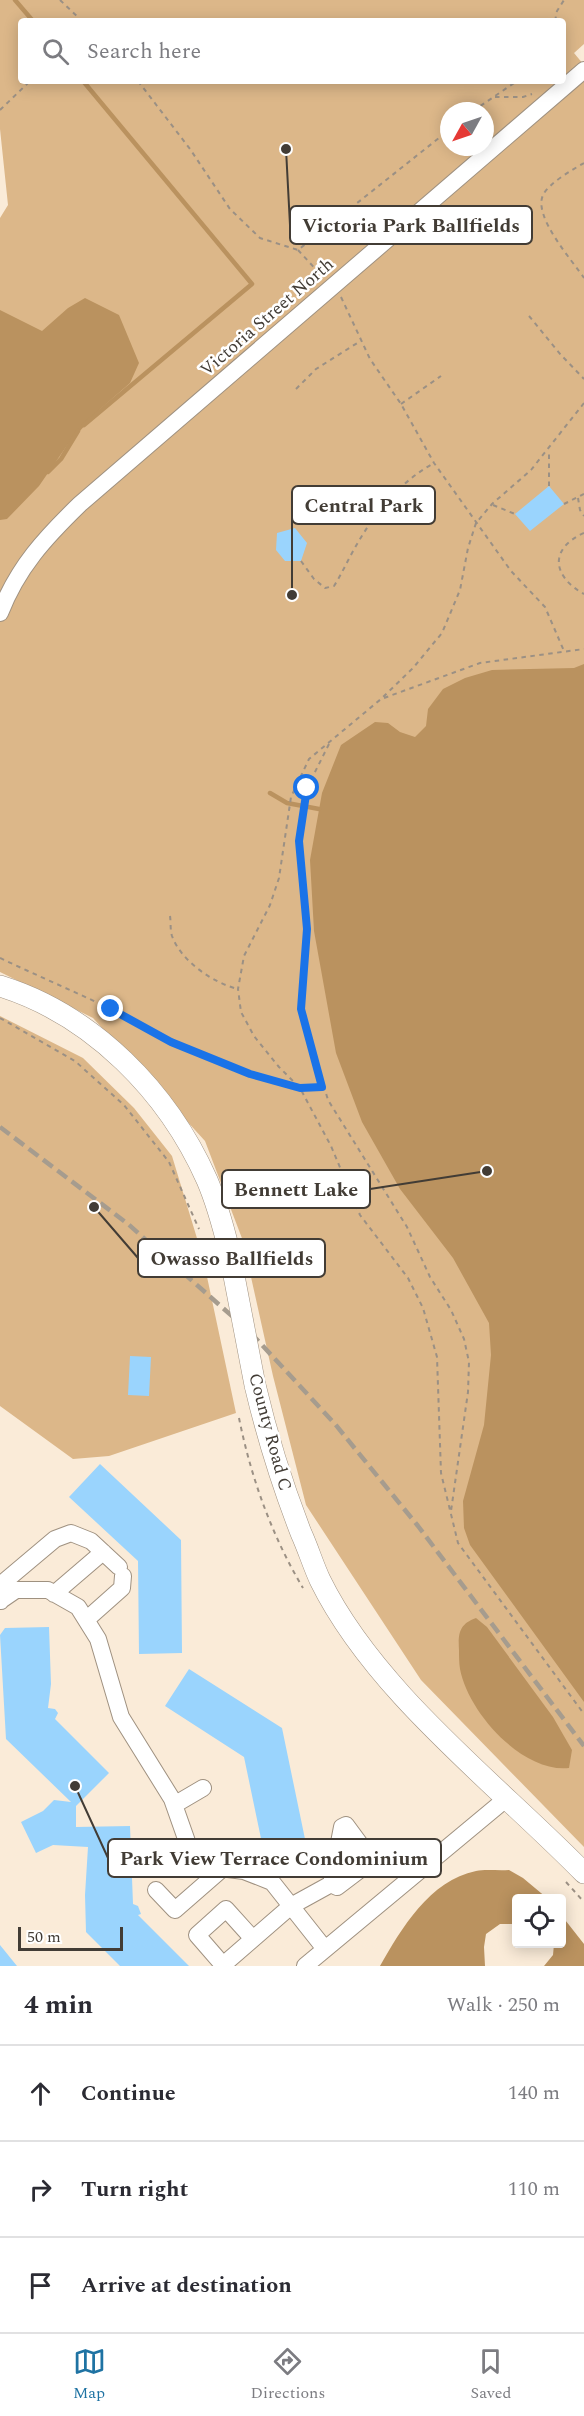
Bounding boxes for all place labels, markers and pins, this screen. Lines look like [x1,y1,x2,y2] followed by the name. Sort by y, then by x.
[290,206,532,244] callout: Victoria Park Ballfields
[292,486,435,524] callout: Central Park
[222,1170,370,1208] callout: Bennett Lake
[138,1239,325,1277] callout: Owasso Ballfields
[108,1839,441,1877] callout: Park View Terrace Condominium

